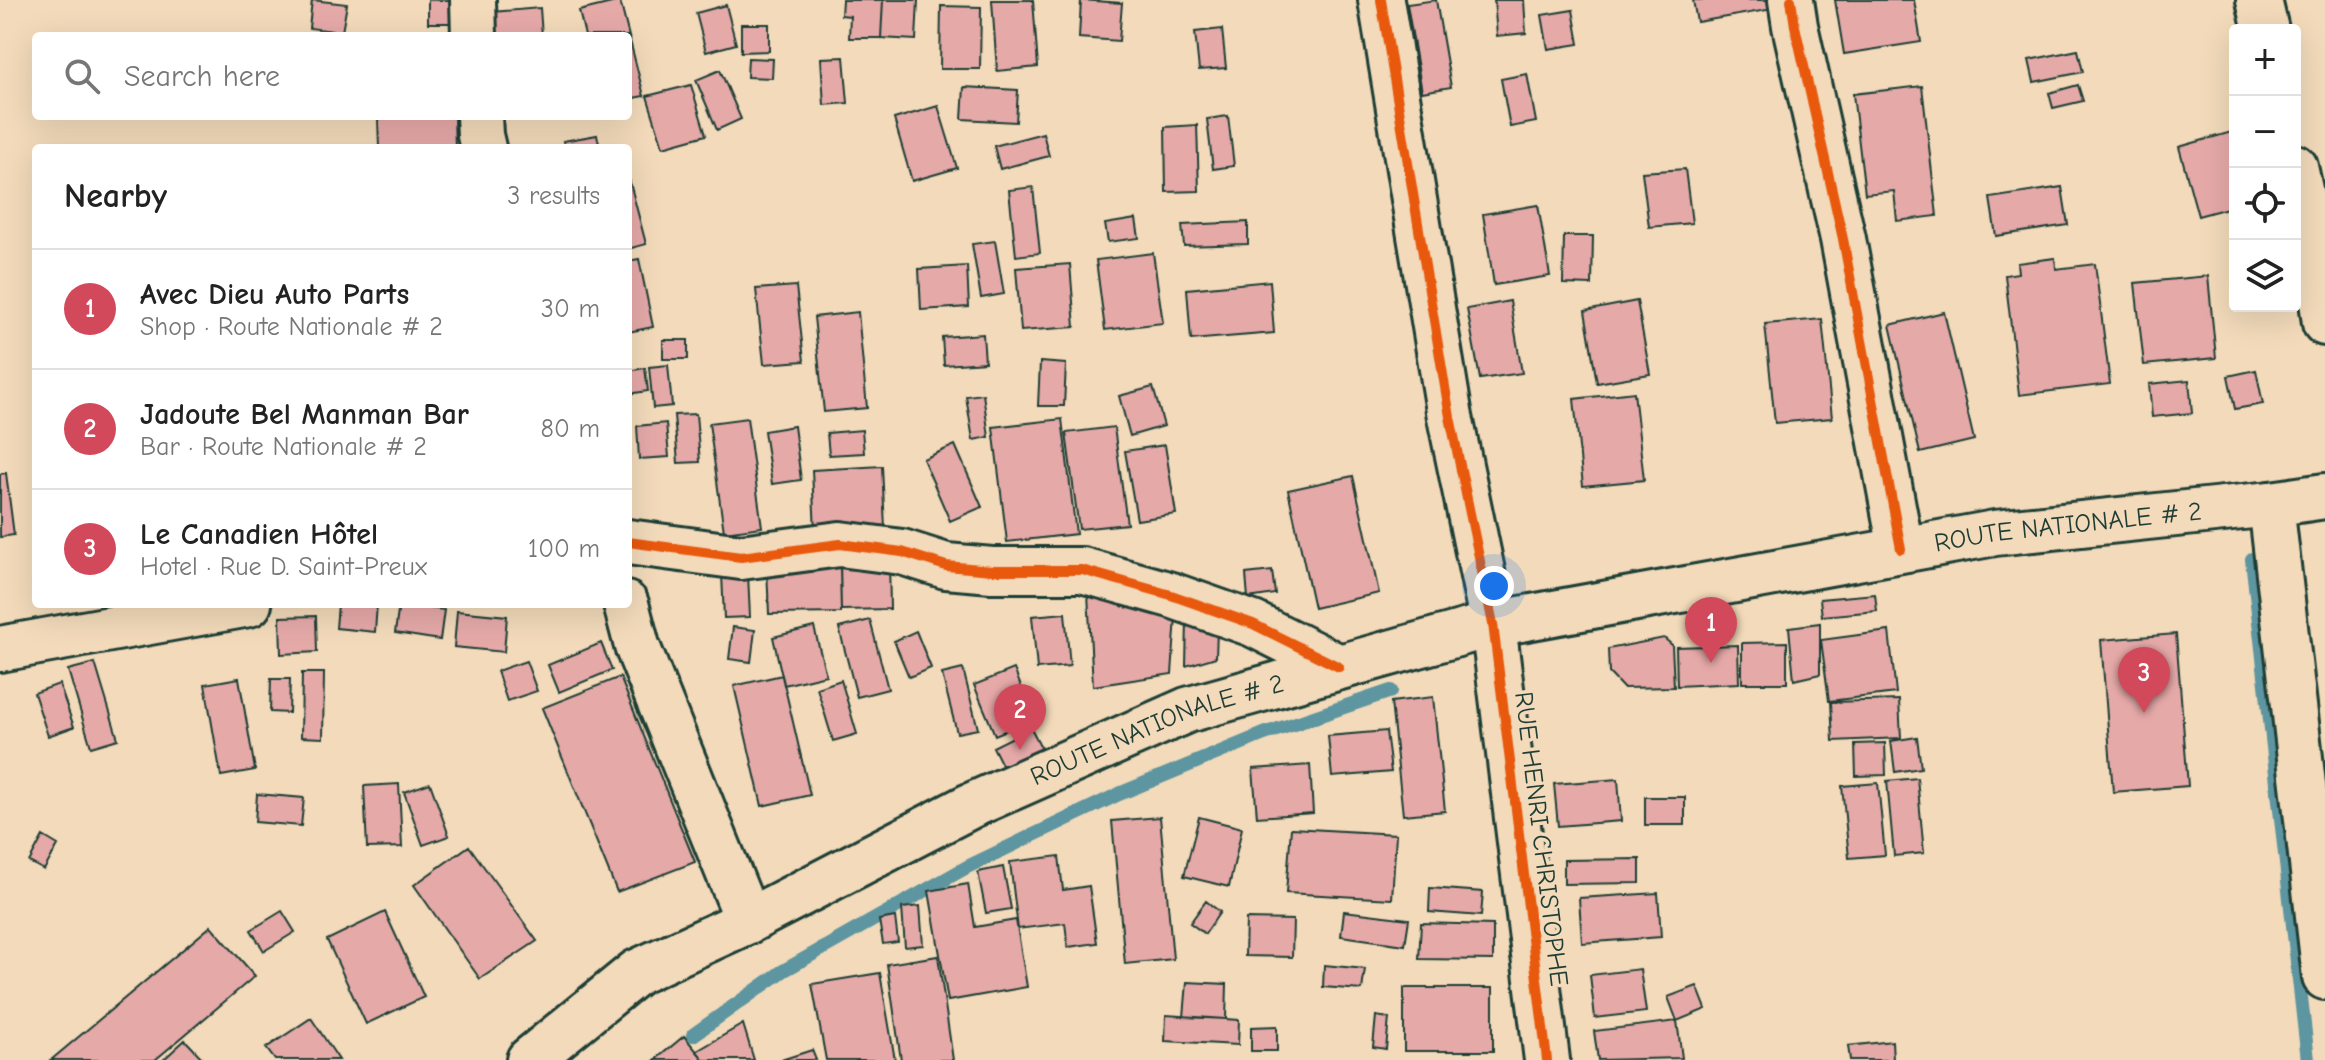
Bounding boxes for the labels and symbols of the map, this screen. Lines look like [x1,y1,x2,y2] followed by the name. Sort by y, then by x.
[1932,496,2203,559] street label: ROUTE NATIONALE # 2
[1474,566,1514,606] your location
[1685,597,1737,663] pin: 1
[2118,647,2170,713] pin: 3
[1026,669,1287,792] street label: ROUTE NATIONALE # 2
[994,684,1046,750] pin: 2
[1508,690,1574,988] street label: RUE HENRI CHRISTOPHE

